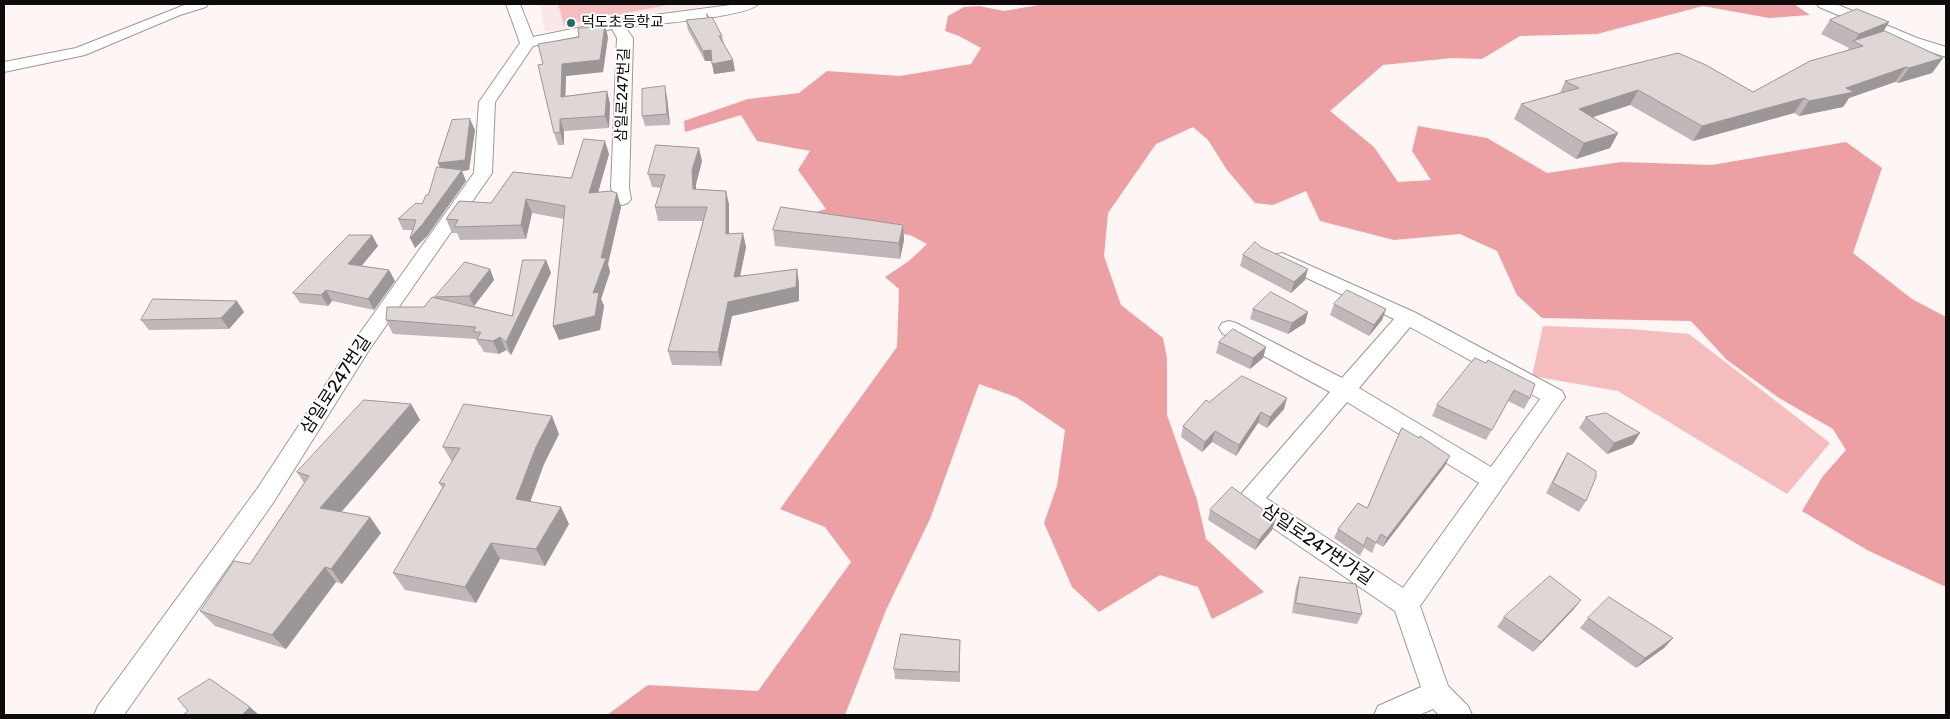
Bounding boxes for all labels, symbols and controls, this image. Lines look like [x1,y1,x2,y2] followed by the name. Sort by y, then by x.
[581,14,664,32] place label: 덕도초등학교
[565,17,577,29] marker: 덕도초등학교
[612,48,634,142] street label: 삼일로247번길
[296,332,376,438] street label: 삼일로247번길
[1257,500,1377,590] street label: 삼일로247번가길

